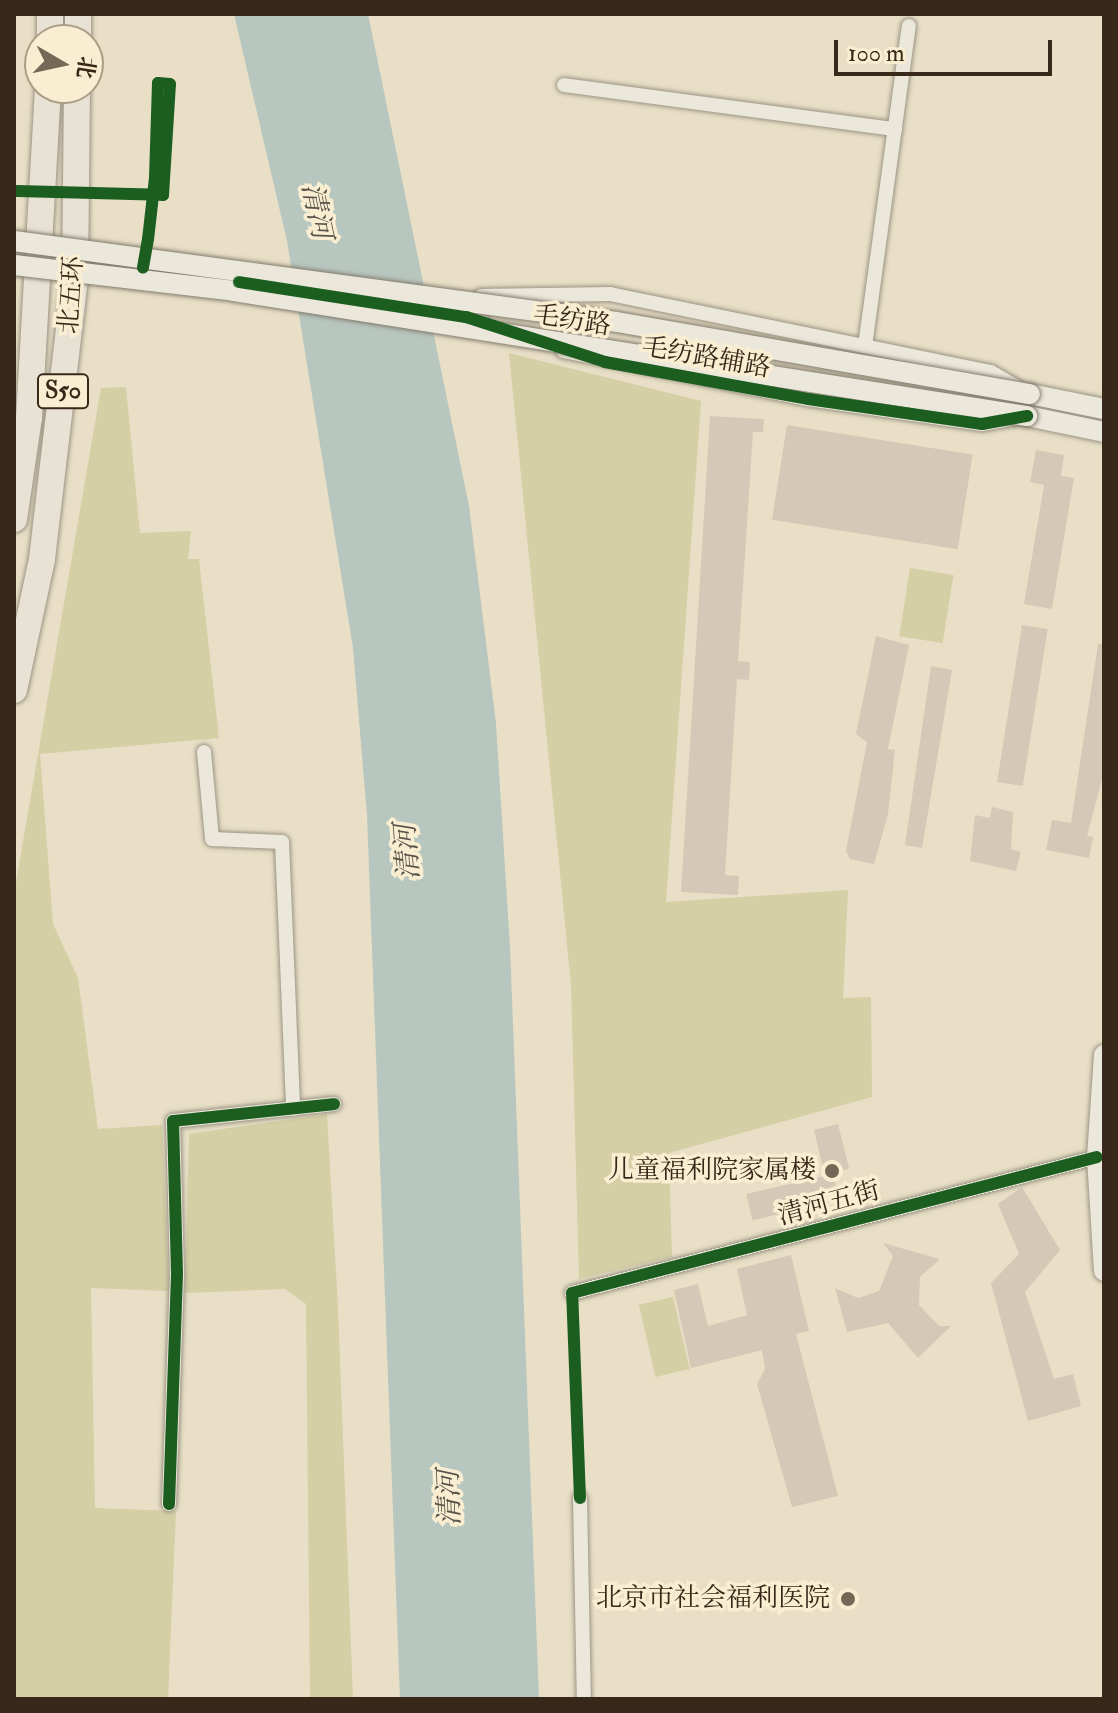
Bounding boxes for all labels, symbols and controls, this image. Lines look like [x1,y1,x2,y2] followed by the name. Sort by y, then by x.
[24,24,104,104] north arrow
[838,24,1056,74] scale bar
[848,38,905,69] text: 100 m
[70,54,101,80] text: 北
[294,180,338,242] water label: 清河
[54,255,90,335] street label: 北五环
[531,299,613,343] street label: 毛纺路
[639,331,773,385] street label: 毛纺路辅路
[37,371,89,411] road number: S50
[389,823,427,881] water label: 清河
[608,1155,816,1187] place label: 儿童福利院家属楼
[823,1162,841,1180] marker: 儿童福利院家属楼
[775,1175,883,1233] street label: 清河五街
[432,1469,468,1527] water label: 清河
[596,1583,830,1615] place label: 北京市社会福利医院
[837,1588,859,1610] marker: 北京市社会福利医院

